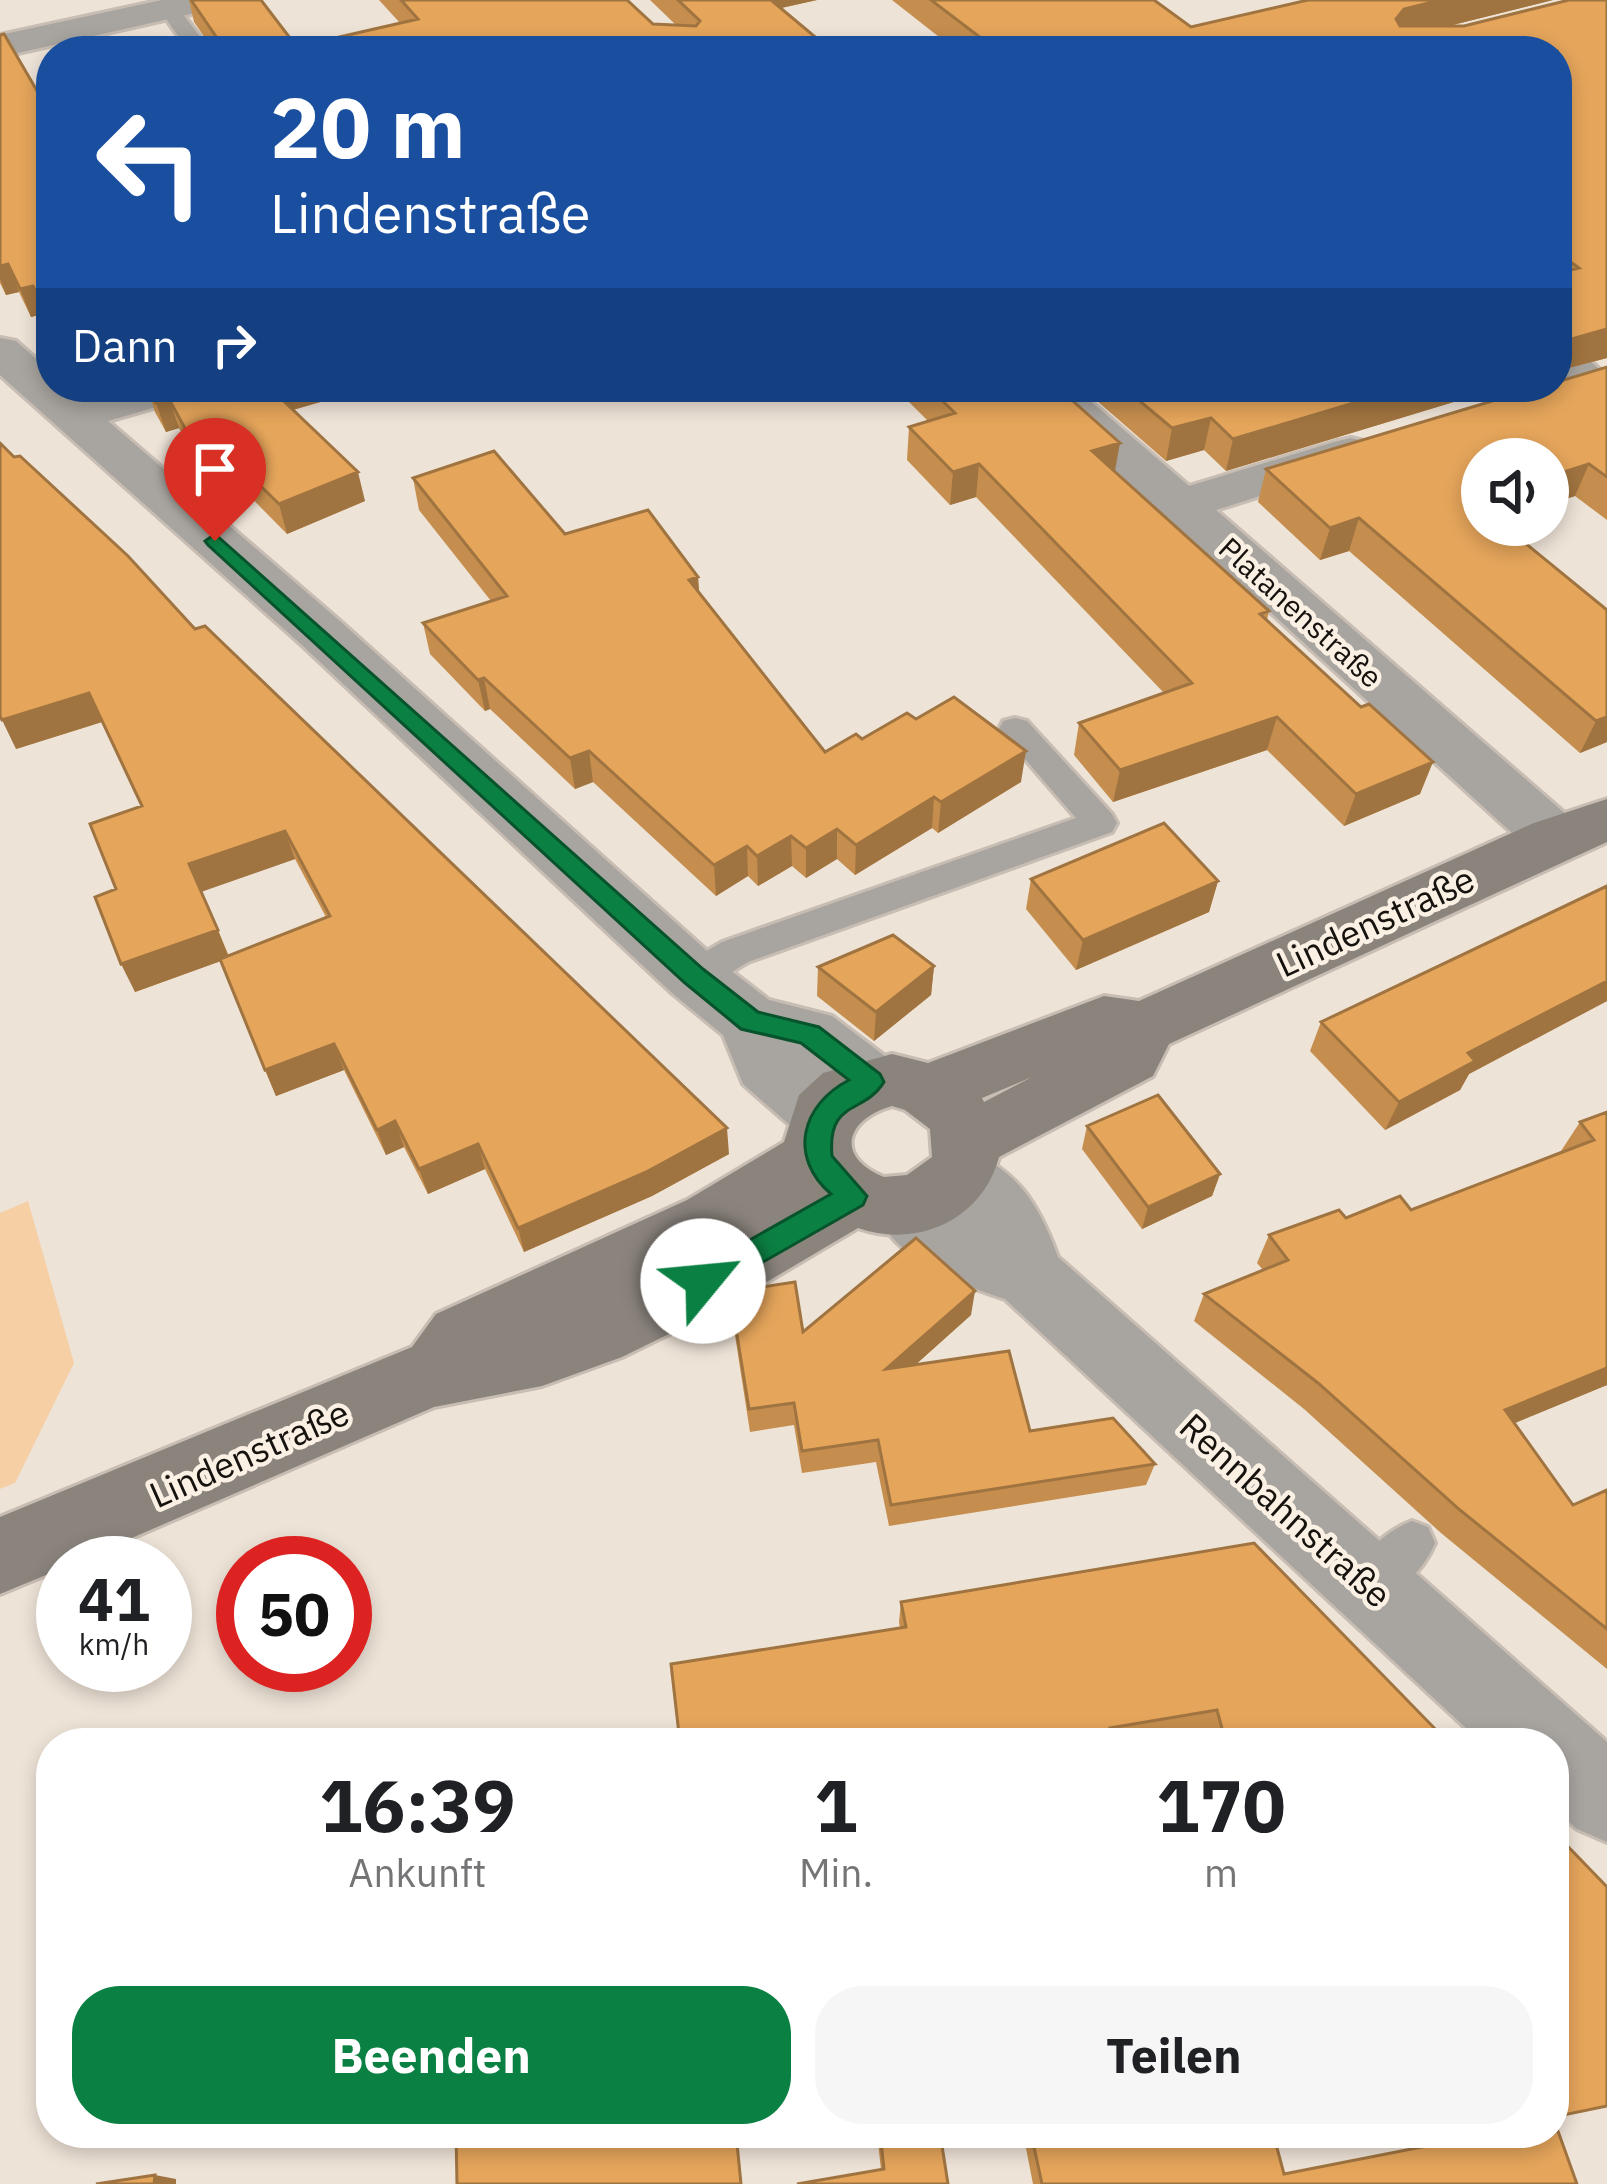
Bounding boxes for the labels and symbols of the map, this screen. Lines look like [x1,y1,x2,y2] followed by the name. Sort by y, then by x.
[164,418,266,541] pin
[1211,528,1391,696] street label: Platanenstraße
[1268,855,1482,987] street label: Lindenstraße
[640,1218,766,1344] position arrow
[142,1388,356,1518] street label: Lindenstraße
[1170,1402,1402,1618] street label: Rennbahnstraße
[216,1536,372,1692] speed limit sign: 50

